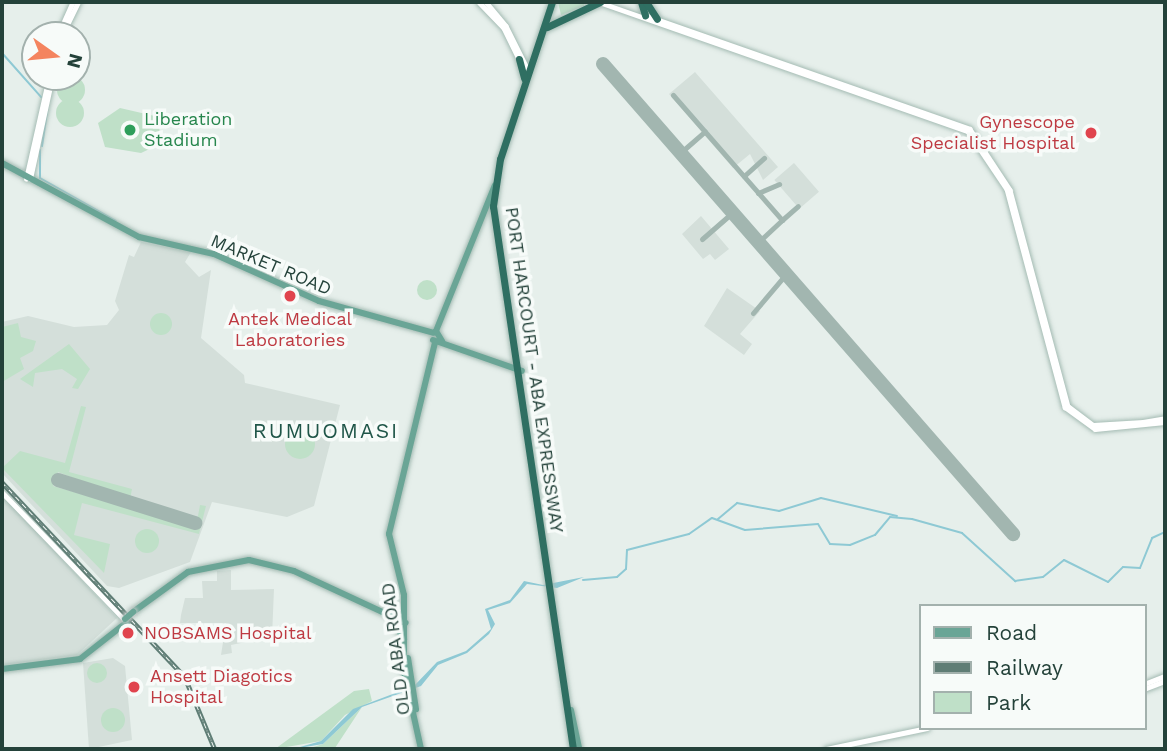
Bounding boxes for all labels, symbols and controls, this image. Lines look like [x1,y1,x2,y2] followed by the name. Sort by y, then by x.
[21,21,91,91] north arrow
[62,51,88,71] text: N
[144,109,232,152] place label: Liberation Stadium
[911,112,1075,154] place label: Gynescope Specialist Hospital
[122,122,138,138] marker: Liberation Stadium
[1081,123,1101,143] marker: Gynescope Specialist Hospital
[500,204,568,536] street label: PORT HARCOURT - ABA EXPRESSWAY
[207,230,335,300] street label: MARKET ROAD
[280,286,300,306] marker: Antek Medical Laboratories
[228,309,352,352] place label: Antek Medical Laboratories
[254,418,398,444] district label: RUMUOMASI
[377,581,415,717] street label: OLD ABA ROAD
[918,604,1146,730] legend
[986,620,1037,645] text: Road
[144,622,311,644] place label: NOBSAMS Hospital
[118,623,138,643] marker: NOBSAMS Hospital
[986,655,1063,680] text: Railway
[150,666,293,708] place label: Ansett Diagotics Hospital
[124,677,144,697] marker: Ansett Diagotics Hospital
[986,690,1031,715] text: Park

